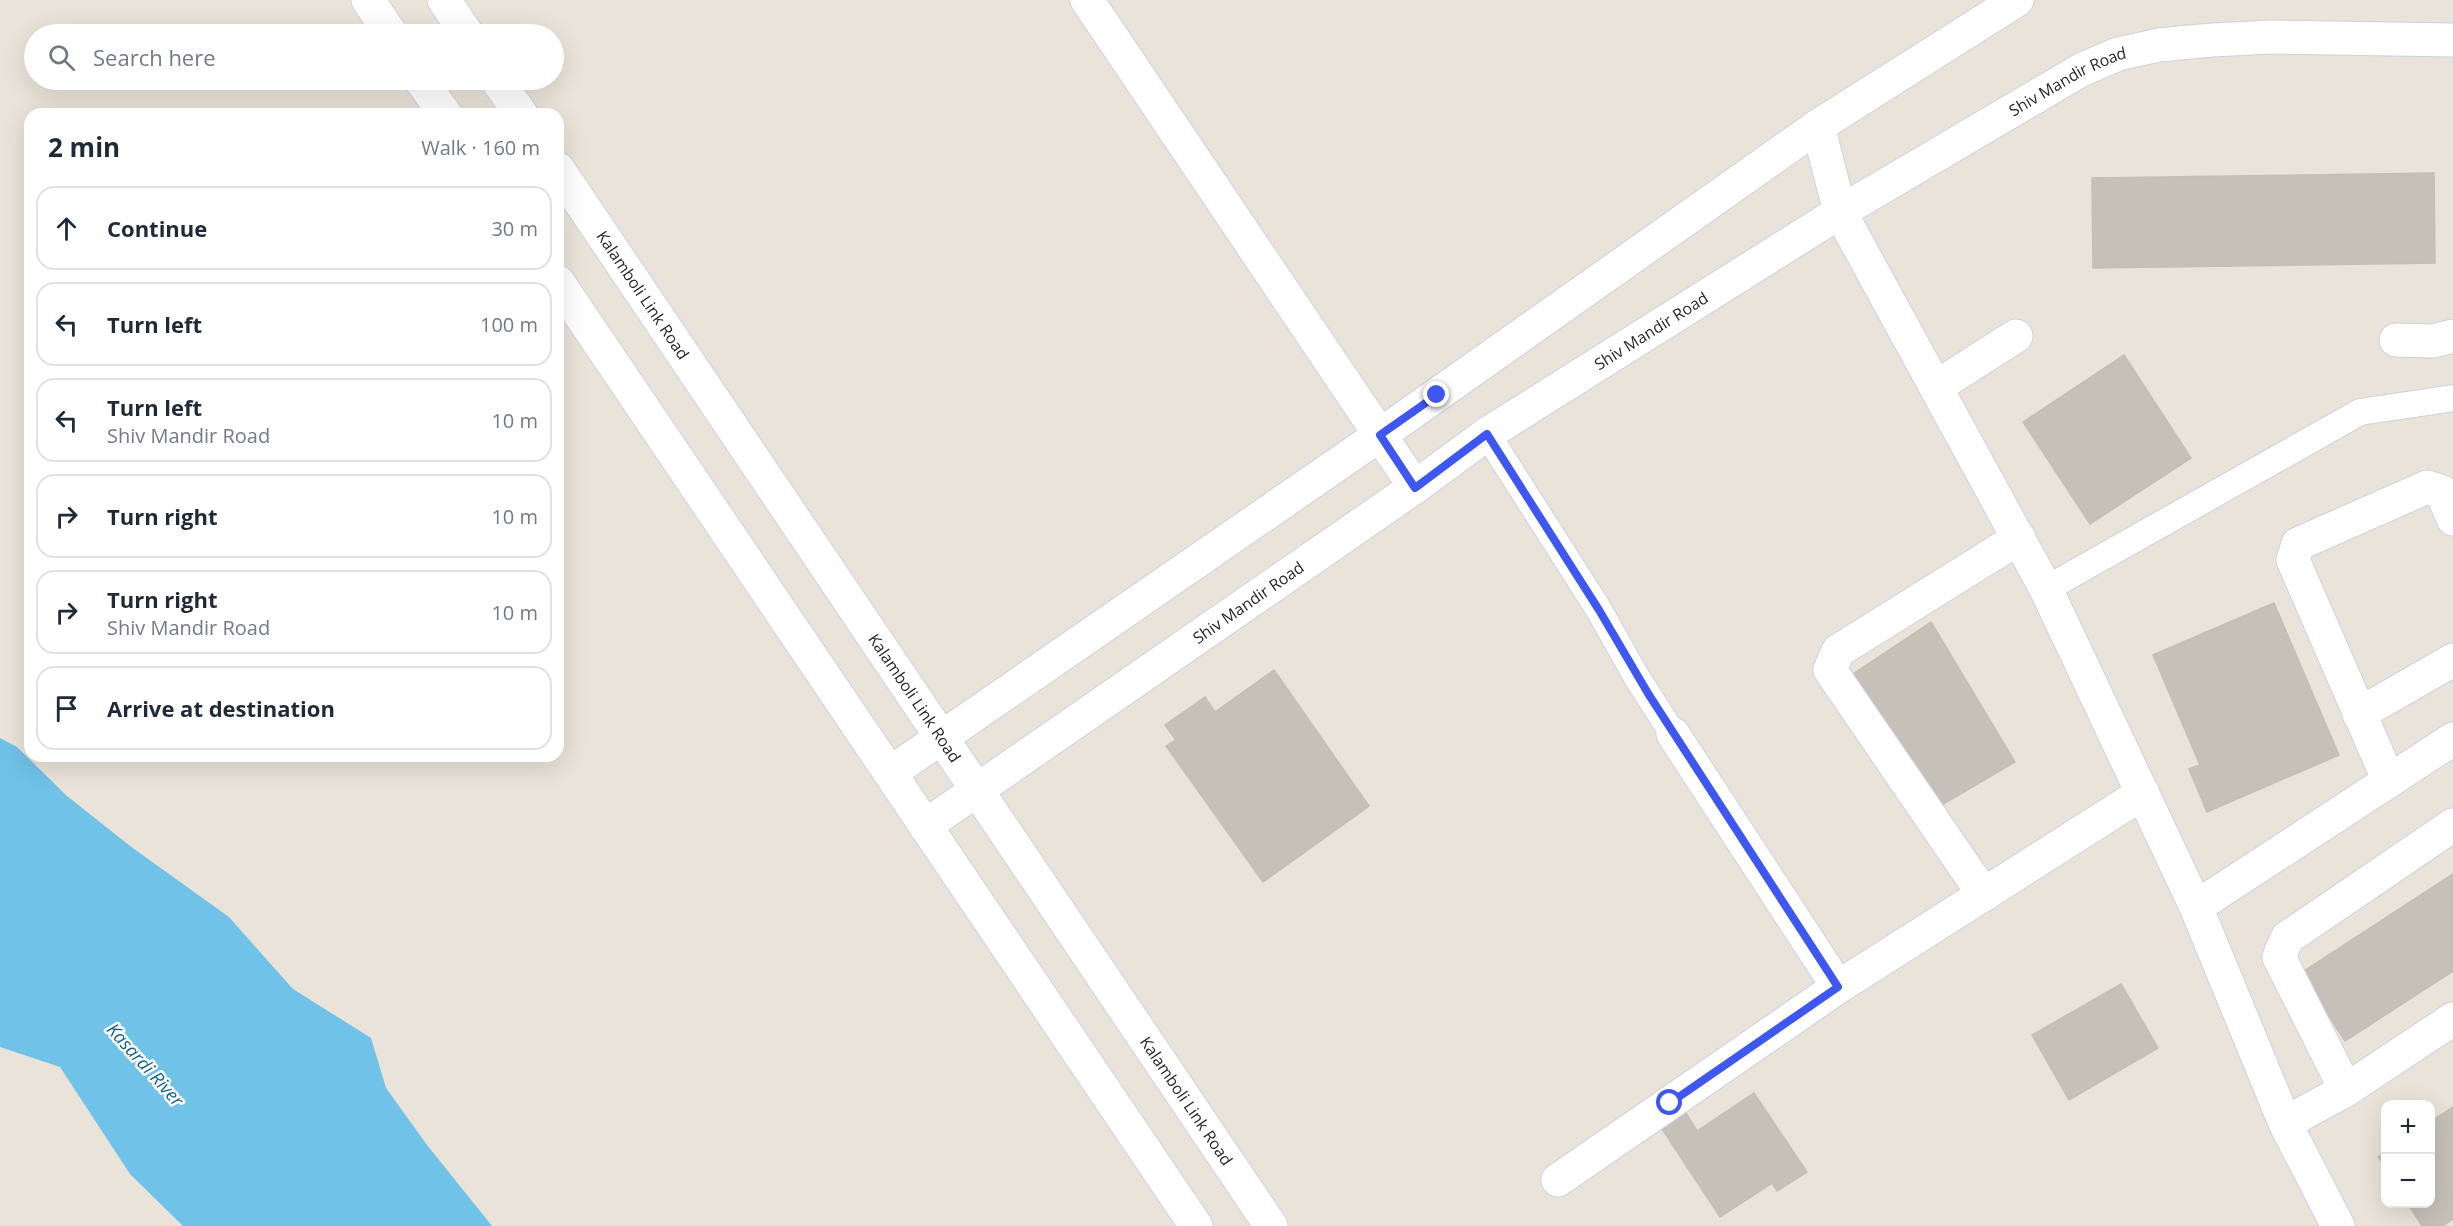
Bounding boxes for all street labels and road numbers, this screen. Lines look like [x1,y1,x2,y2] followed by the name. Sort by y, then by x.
[2005,42,2128,121] street label: Shiv Mandir Road
[592,226,694,364] street label: Kalamboli Link Road
[1590,287,1712,375] street label: Shiv Mandir Road
[1188,556,1308,649] street label: Shiv Mandir Road
[863,629,966,767] street label: Kalamboli Link Road
[1135,1032,1238,1170] street label: Kalamboli Link Road

